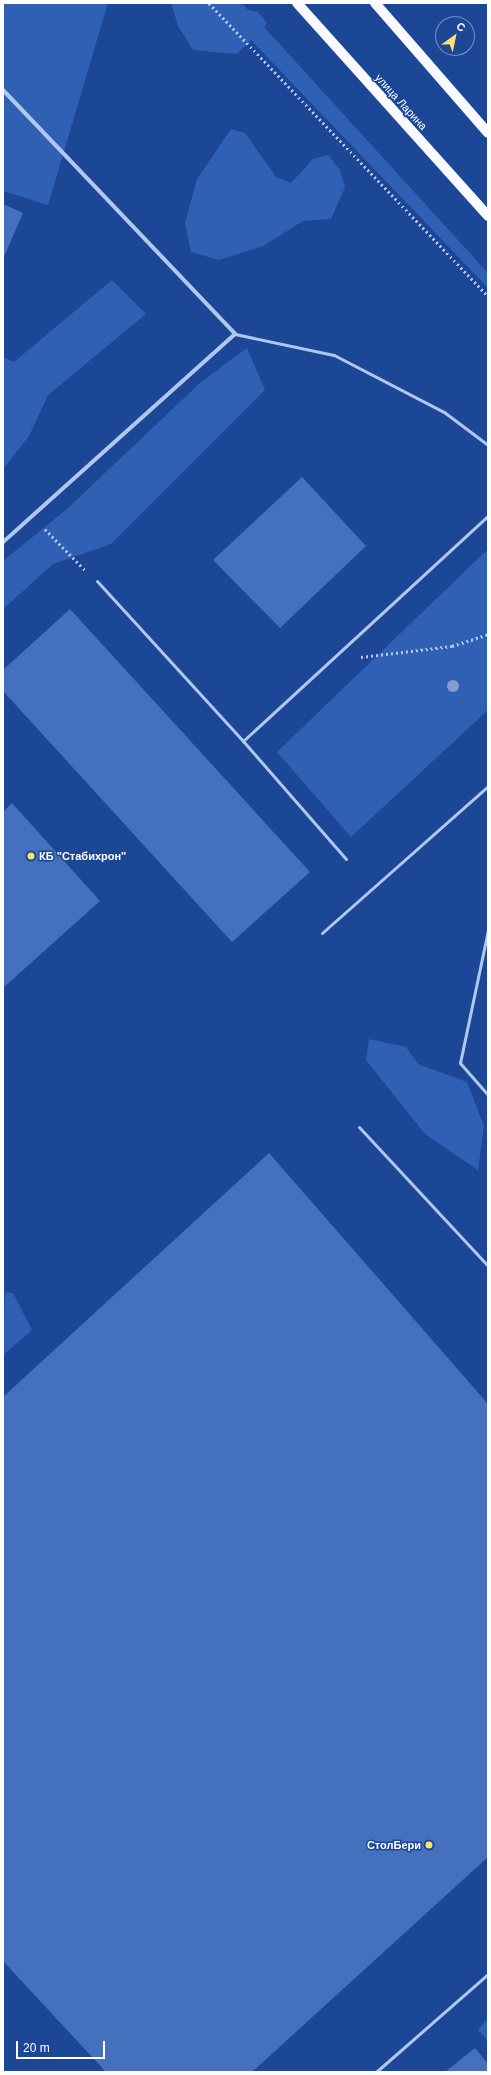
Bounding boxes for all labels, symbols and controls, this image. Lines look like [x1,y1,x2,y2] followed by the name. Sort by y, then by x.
[435,16,475,56] north arrow
[454,20,468,34] text: С
[372,71,430,133] street label: улица Ларина
[39,849,126,863] place label: КБ "Стабихрон"
[26,851,36,861] marker: КБ "Стабихрон"
[367,1838,421,1852] place label: СтолБери
[424,1840,434,1850] marker: СтолБери
[18,2033,107,2059] scale bar
[23,2041,50,2055] text: 20 m

